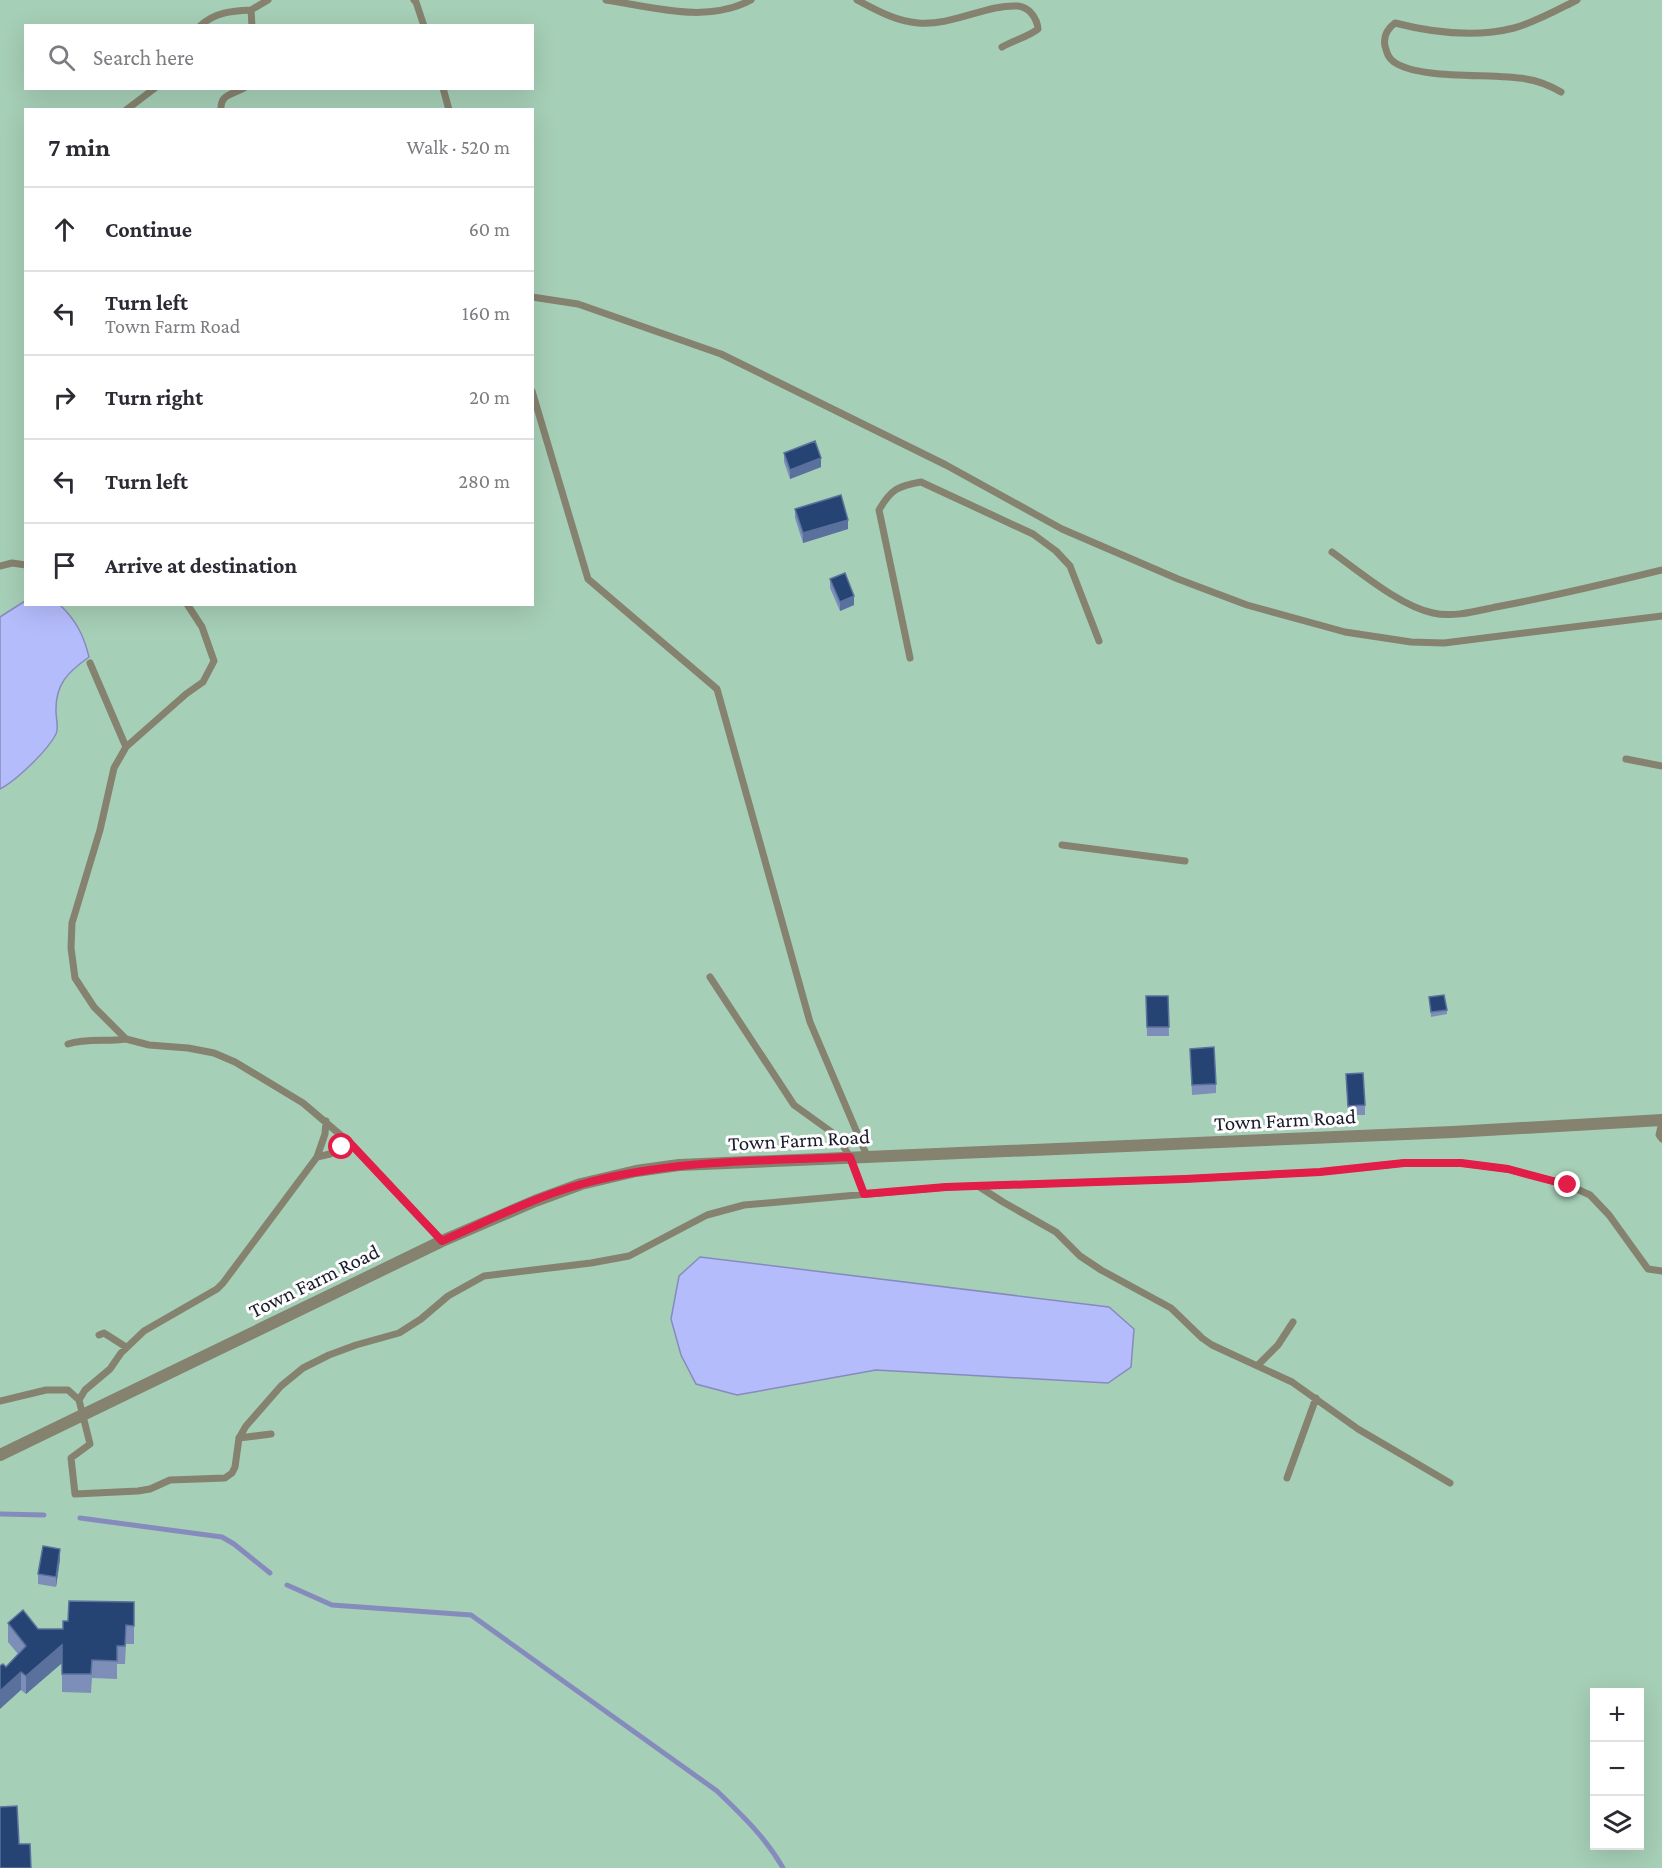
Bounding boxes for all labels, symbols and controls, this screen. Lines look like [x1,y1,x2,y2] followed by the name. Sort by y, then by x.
[24,24,534,90] search box
[45,41,78,74] icon: search
[93,45,194,70] text: Search here
[48,133,110,162] text: 7 min
[407,136,510,158] text: Walk · 520 m
[48,213,81,246] icon: ahead
[105,217,192,242] text: Continue
[469,218,510,240] text: 60 m
[105,290,188,315] text: Turn left
[48,297,81,330] icon: left
[462,302,510,324] text: 160 m
[105,315,240,337] text: Town Farm Road
[48,381,81,414] icon: right
[105,385,203,410] text: Turn right
[469,386,510,408] text: 20 m
[48,465,81,498] icon: left
[105,469,188,494] text: Turn left
[459,470,510,492] text: 280 m
[48,549,81,582] icon: arrive
[105,553,297,578] text: Arrive at destination
[1213,1104,1357,1136] street label: Town Farm Road
[727,1124,871,1156] street label: Town Farm Road
[328,1133,354,1159] route start
[1554,1171,1580,1197] route end
[245,1239,383,1323] street label: Town Farm Road
[1590,1688,1644,1850] map controls
[1590,1688,1644,1742] button: +
[1590,1742,1644,1796] button: −
[1590,1796,1644,1850] button: layers

